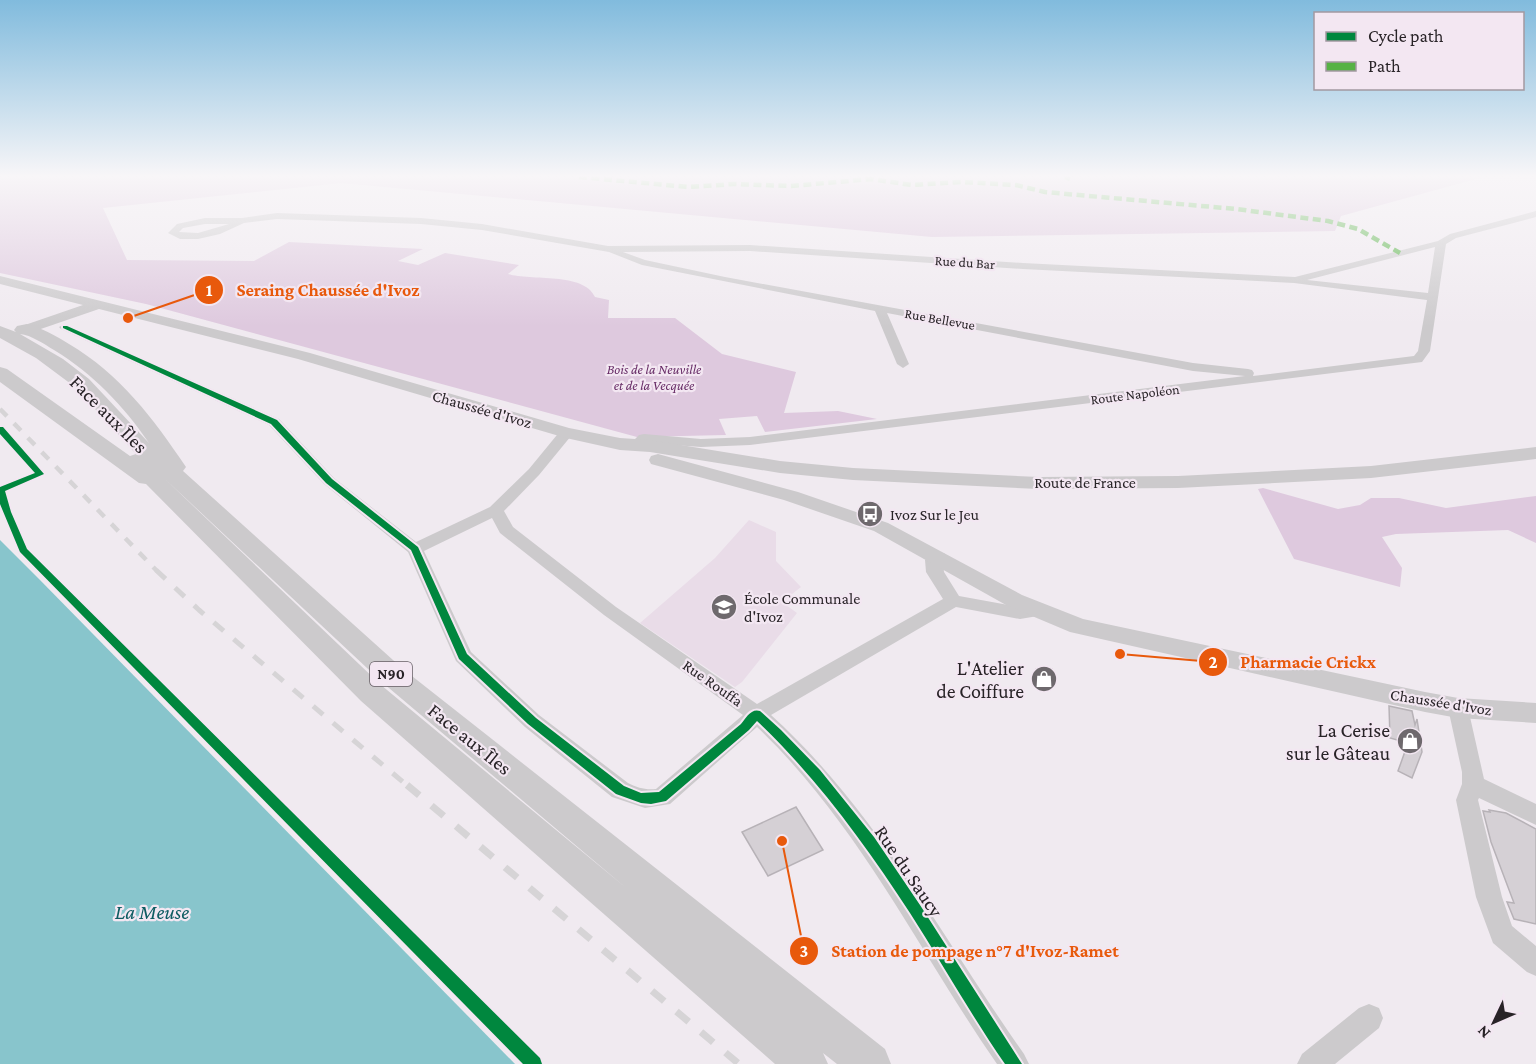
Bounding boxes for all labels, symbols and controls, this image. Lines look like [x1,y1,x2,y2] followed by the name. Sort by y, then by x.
[1314,12,1524,90] legend
[1368,26,1444,46] text: Cycle path
[1368,56,1401,76] text: Path
[934,252,996,272] street label: Rue du Bar
[194,272,431,308] callout: Seraing Chaussée d'Ivoz
[206,280,213,300] text: 1
[236,280,420,300] text: Seraing Chaussée d'Ivoz
[904,305,976,333] street label: Rue Bellevue
[607,361,702,393] park label: Bois de la Neuville et de la Vecquée
[66,371,152,457] street label: Face aux Îles
[1090,381,1181,407] street label: Route Napoléon
[430,387,534,431] street label: Chaussée d'Ivoz
[1034,474,1136,491] street label: Route de France
[855,499,885,529] bus stop icon: Ivoz Sur le Jeu
[890,506,979,524] place label: Ivoz Sur le Jeu
[744,590,860,625] place label: École Communale d'Ivoz
[709,592,739,622] school or university icon: École Communale d'Ivoz
[1198,644,1388,680] callout: Pharmacie Crickx
[1208,652,1218,672] text: 2
[1240,652,1377,672] text: Pharmacie Crickx
[680,656,747,710] street label: Rue Rouffa
[936,657,1024,702] place label: L'Atelier de Coiffure
[370,662,412,686] road number: N90
[1029,664,1059,694] shop icon: L'Atelier de Coiffure
[1389,686,1493,718] street label: Chaussée d'Ivoz
[424,699,516,779] street label: Face aux Îles
[1286,719,1390,764] place label: La Cerise sur le Gâteau
[1395,726,1425,756] shop icon: La Cerise sur le Gâteau
[870,821,948,922] street label: Rue du Saucy
[115,900,189,924] water label: La Meuse
[789,933,1130,969] callout: Station de pompage n°7 d'Ivoz-Ramet
[800,941,808,961] text: 3
[831,941,1119,961] text: Station de pompage n°7 d'Ivoz-Ramet
[1464,992,1524,1052] north arrow
[1474,1022,1493,1042] text: N

